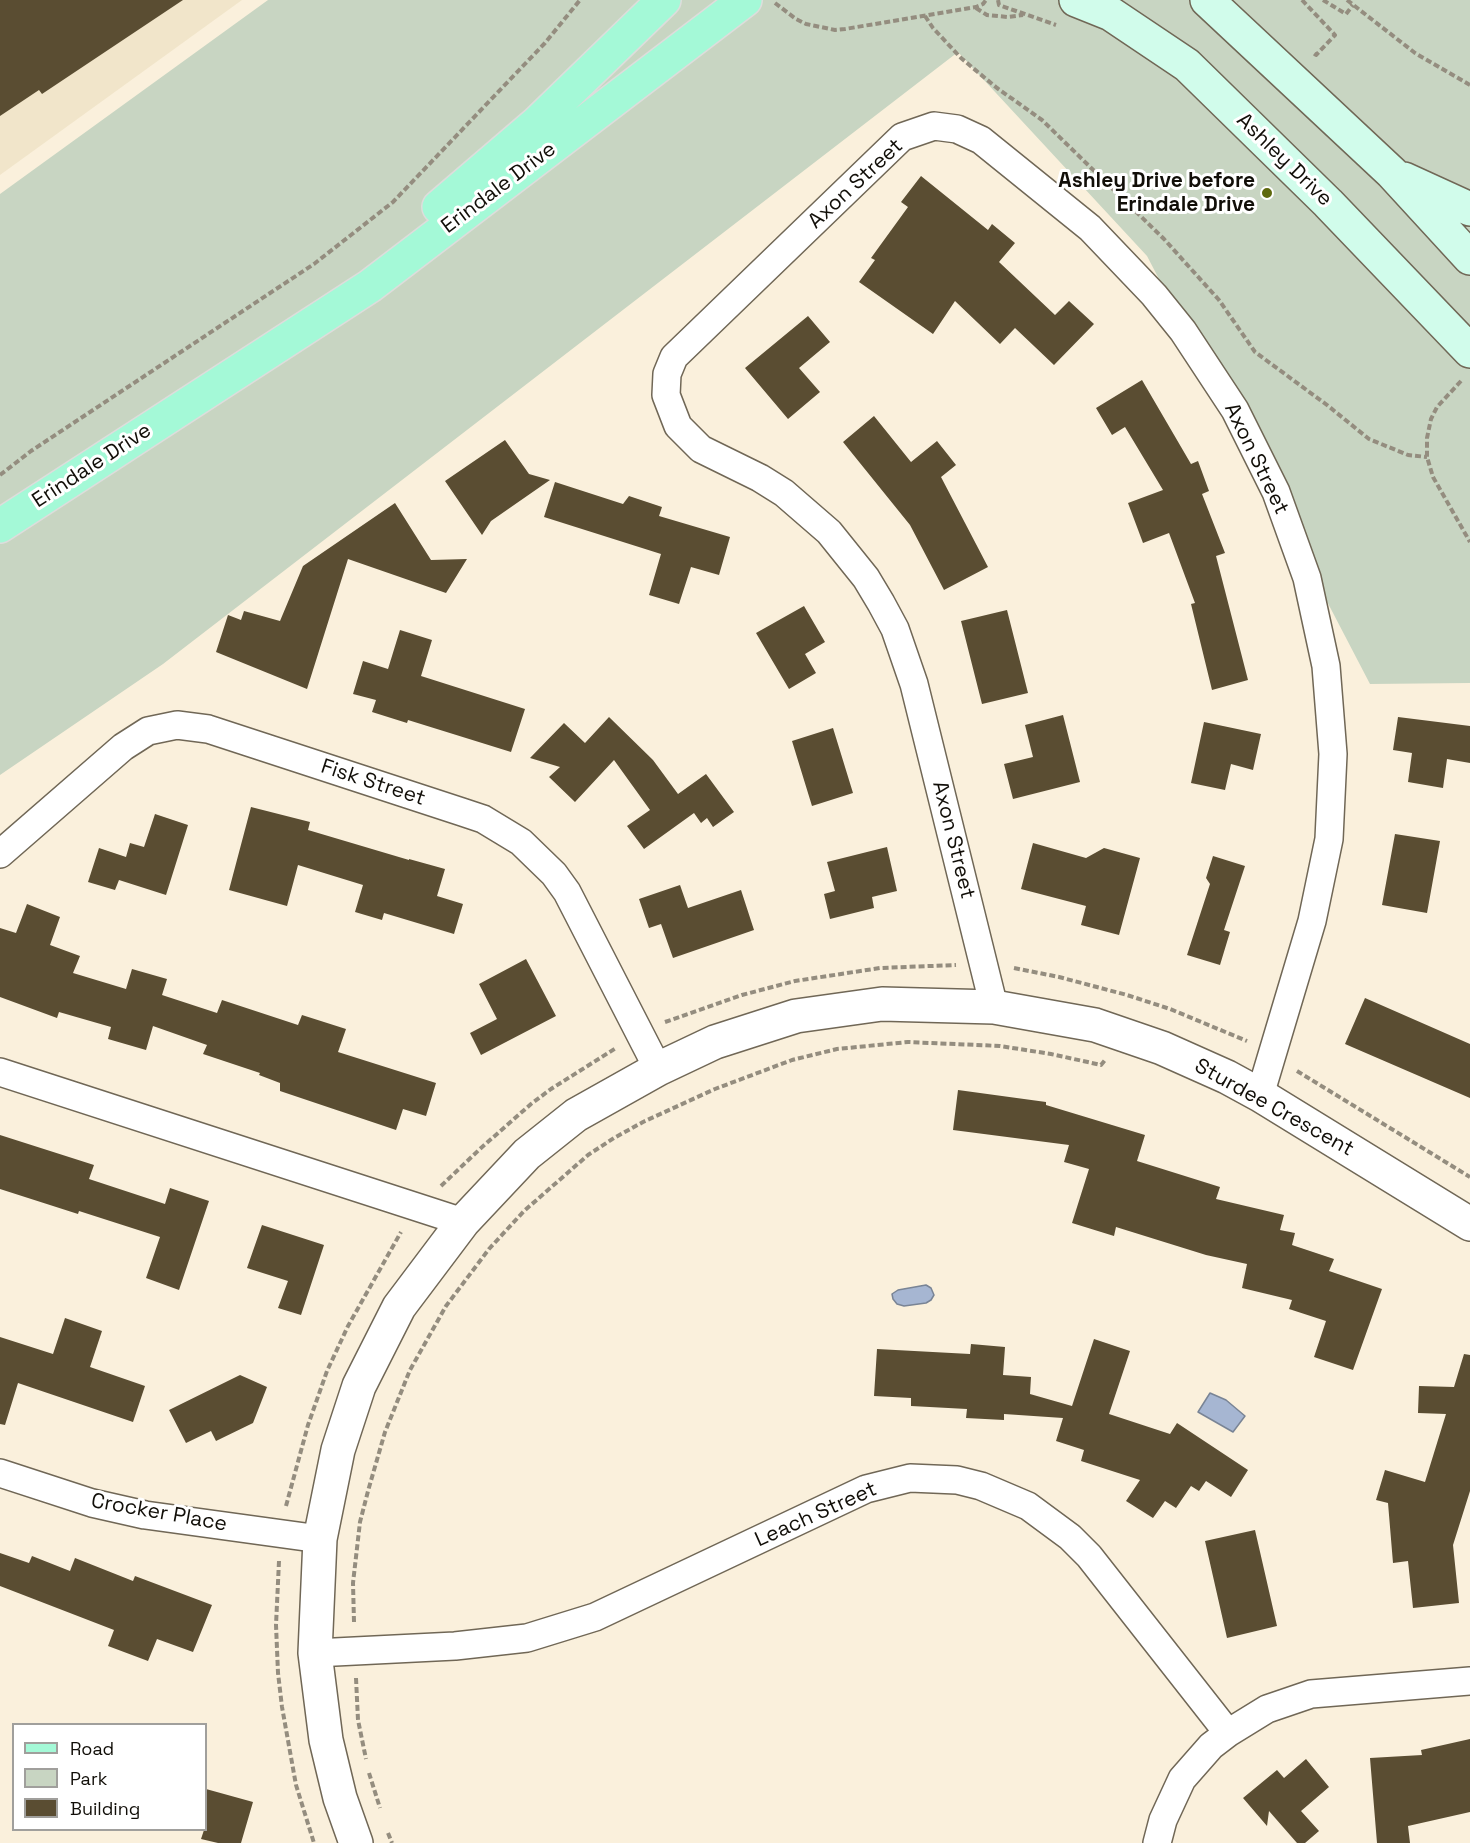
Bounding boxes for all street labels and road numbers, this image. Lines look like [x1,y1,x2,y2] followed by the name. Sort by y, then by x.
[1231,108,1337,212] street label: Ashley Drive
[803,134,909,234] street label: Axon Street
[437,137,561,239] street label: Erindale Drive
[1218,399,1294,519] street label: Axon Street
[28,418,156,514] street label: Erindale Drive
[318,754,428,812] street label: Fisk Street
[926,779,980,901] street label: Axon Street
[1190,1054,1358,1162] street label: Sturdee Crescent
[751,1477,881,1553] street label: Leach Street
[89,1489,229,1537] street label: Crocker Place

